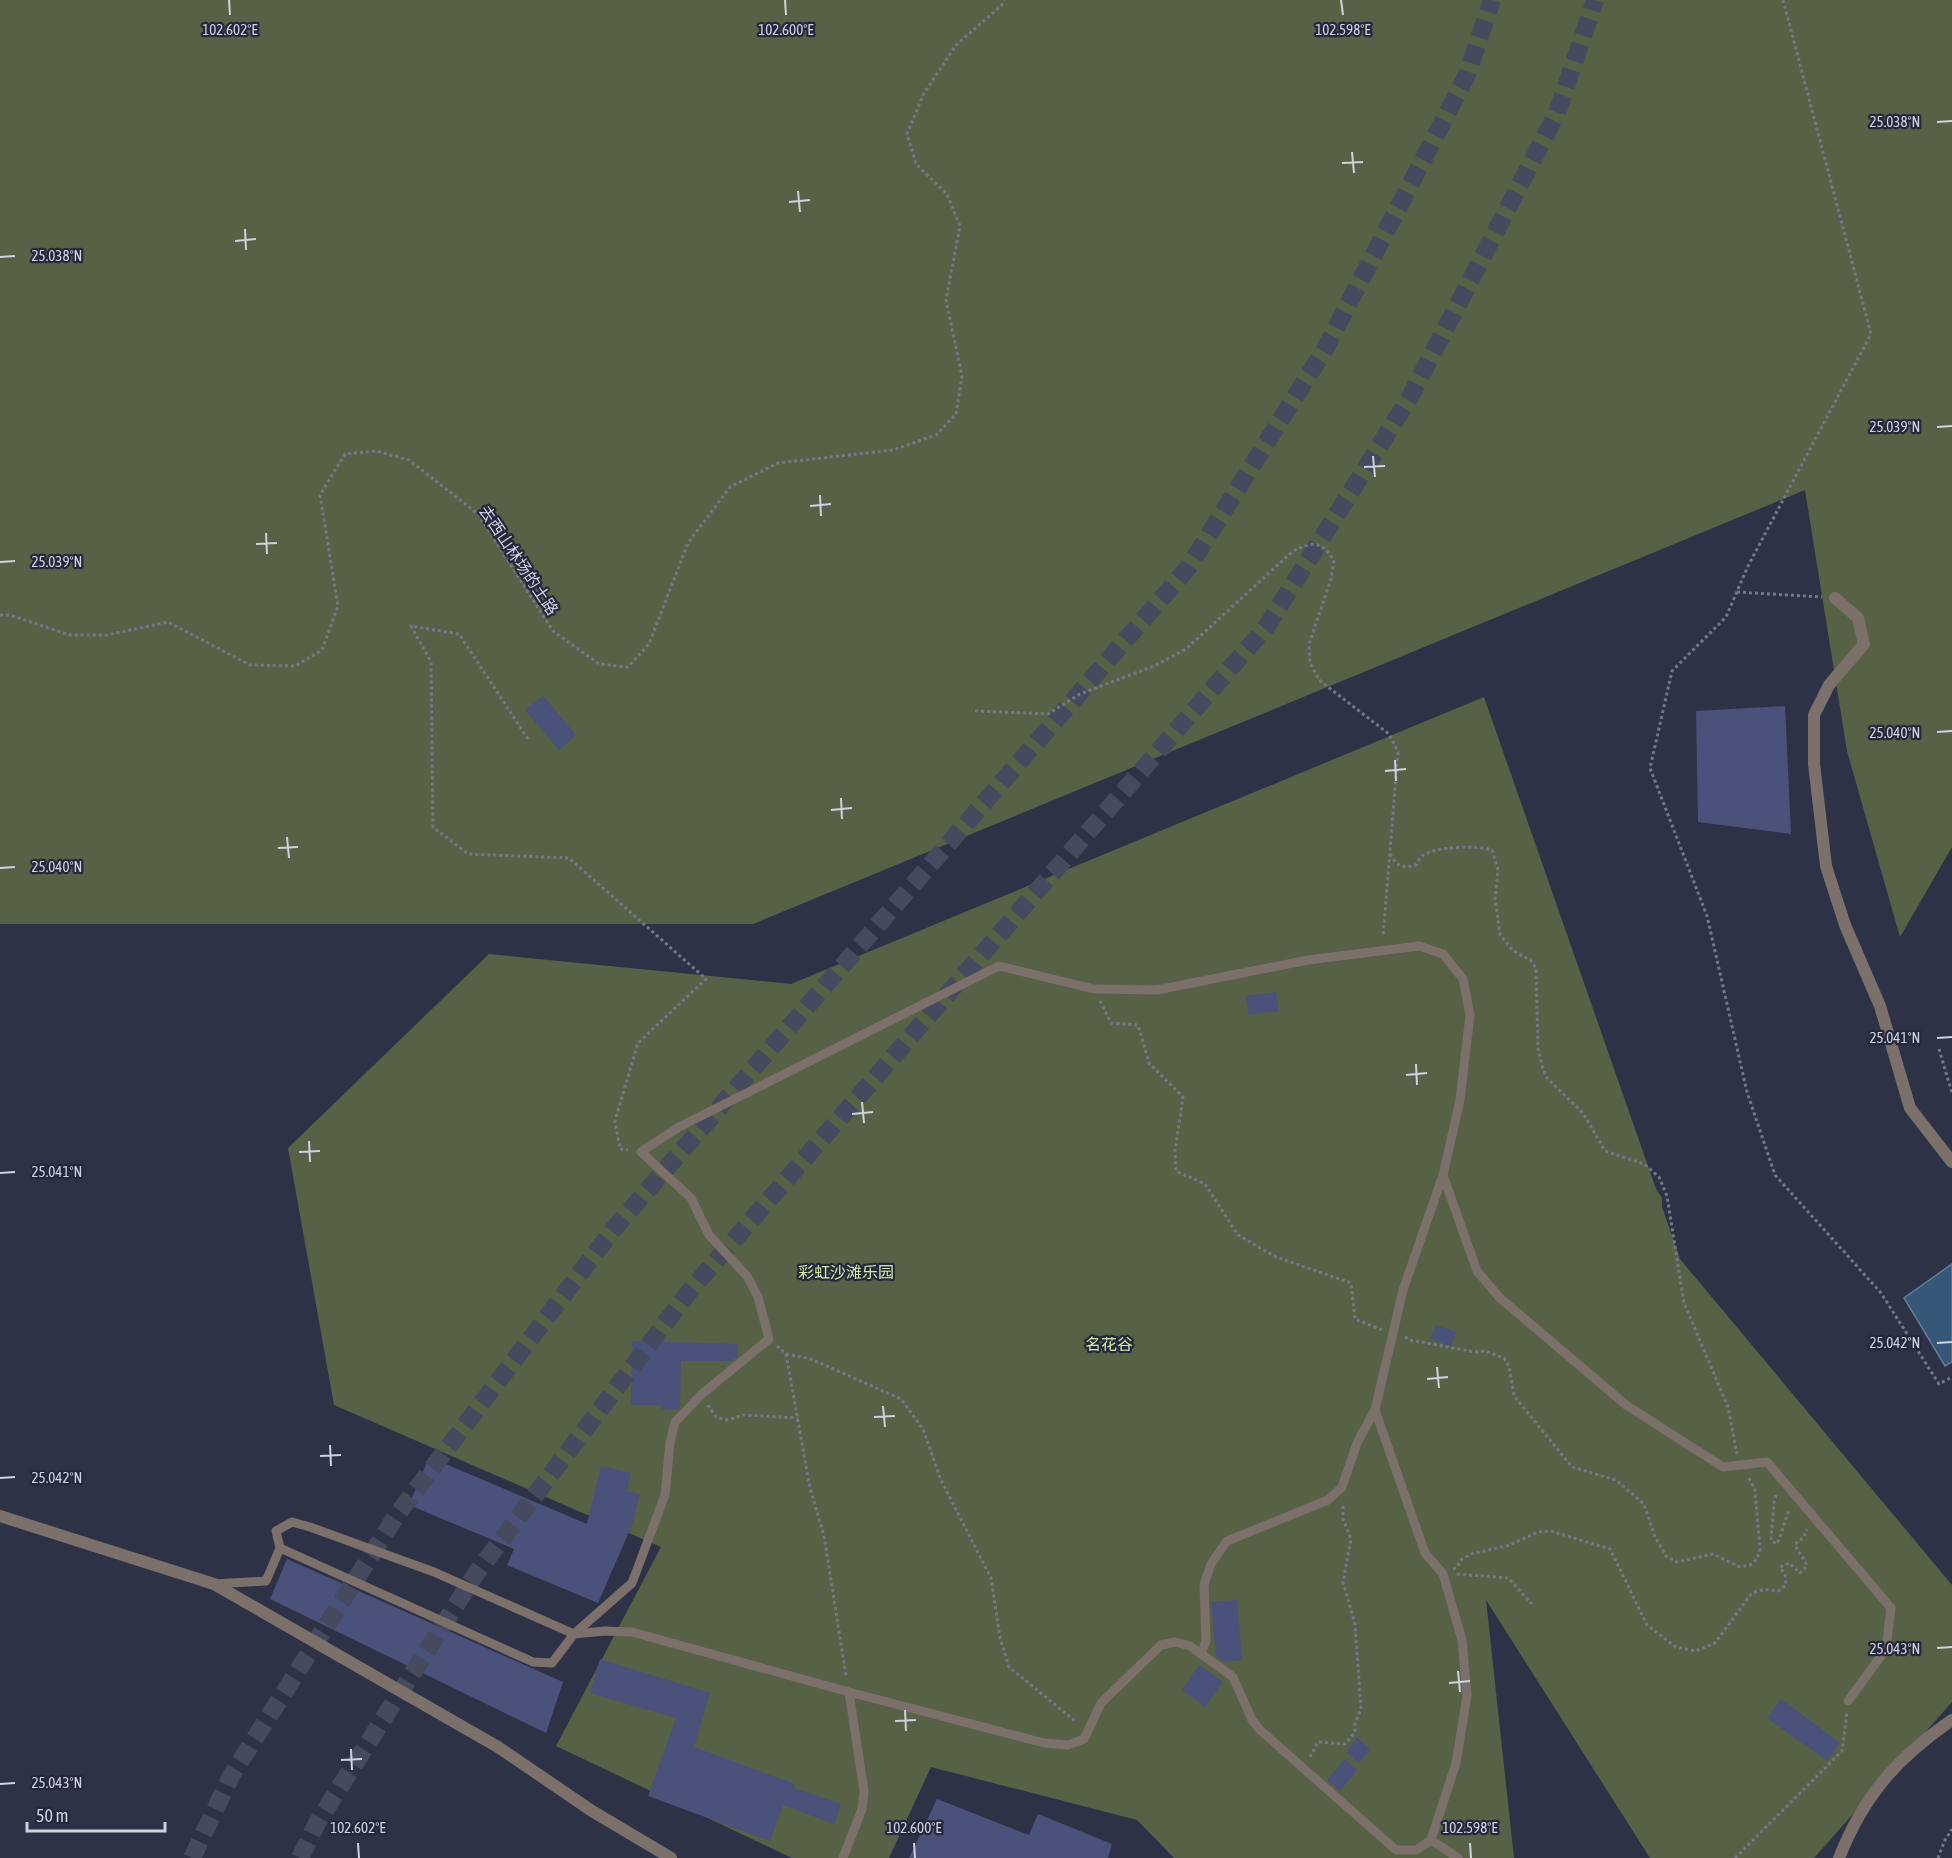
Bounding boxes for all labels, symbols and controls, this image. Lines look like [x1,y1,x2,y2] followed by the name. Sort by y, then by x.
[202,21,258,38] text: 102.602°E
[758,21,814,38] text: 102.600°E
[1315,21,1371,38] text: 102.598°E
[1870,113,1920,130] text: 25.038°N
[32,247,82,264] text: 25.038°N
[1870,418,1920,435] text: 25.039°N
[476,502,562,618] street label: 去西山林场的土路
[32,553,82,570] text: 25.039°N
[1870,724,1920,741] text: 25.040°N
[32,858,82,875] text: 25.040°N
[1870,1029,1920,1046] text: 25.041°N
[32,1163,82,1180] text: 25.041°N
[798,1263,894,1281] park label: 彩虹沙滩乐园
[1870,1334,1920,1351] text: 25.042°N
[1085,1335,1133,1353] park label: 名花谷
[32,1469,82,1486] text: 25.042°N
[1870,1640,1920,1657] text: 25.043°N
[32,1774,82,1791] text: 25.043°N
[27,1795,165,1833] scale bar
[36,1805,68,1826] text: 50 m
[330,1819,386,1836] text: 102.602°E
[886,1819,942,1836] text: 102.600°E
[1442,1819,1498,1836] text: 102.598°E

